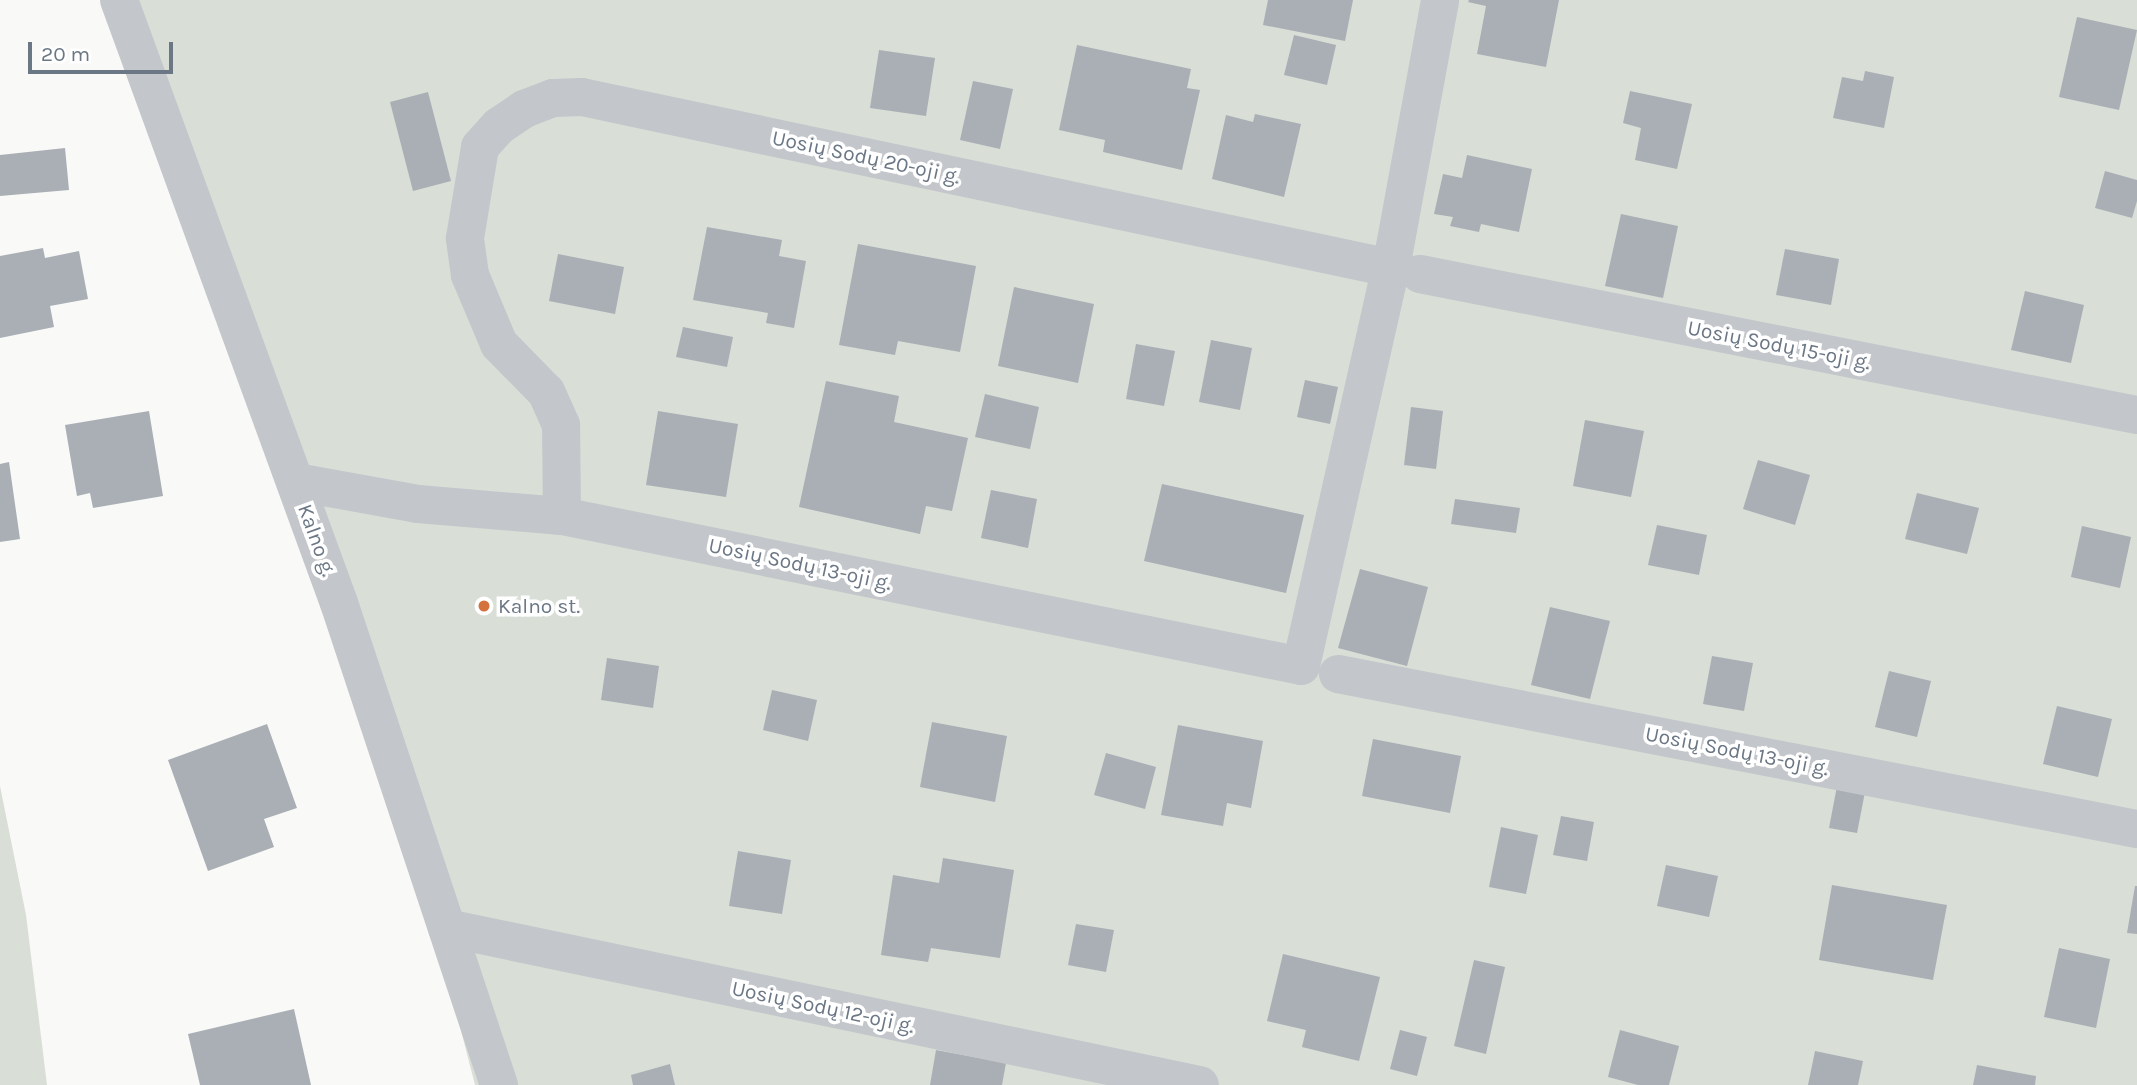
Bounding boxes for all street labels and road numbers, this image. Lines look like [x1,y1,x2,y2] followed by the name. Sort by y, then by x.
[770,125,962,189] street label: Uosių Sodų 20-oji g.
[1686,315,1872,375] street label: Uosių Sodų 15-oji g.
[292,500,342,580] street label: Kalno g.
[706,532,894,596] street label: Uosių Sodų 13-oji g.
[1643,721,1831,781] street label: Uosių Sodų 13-oji g.
[729,975,917,1039] street label: Uosių Sodų 12-oji g.

